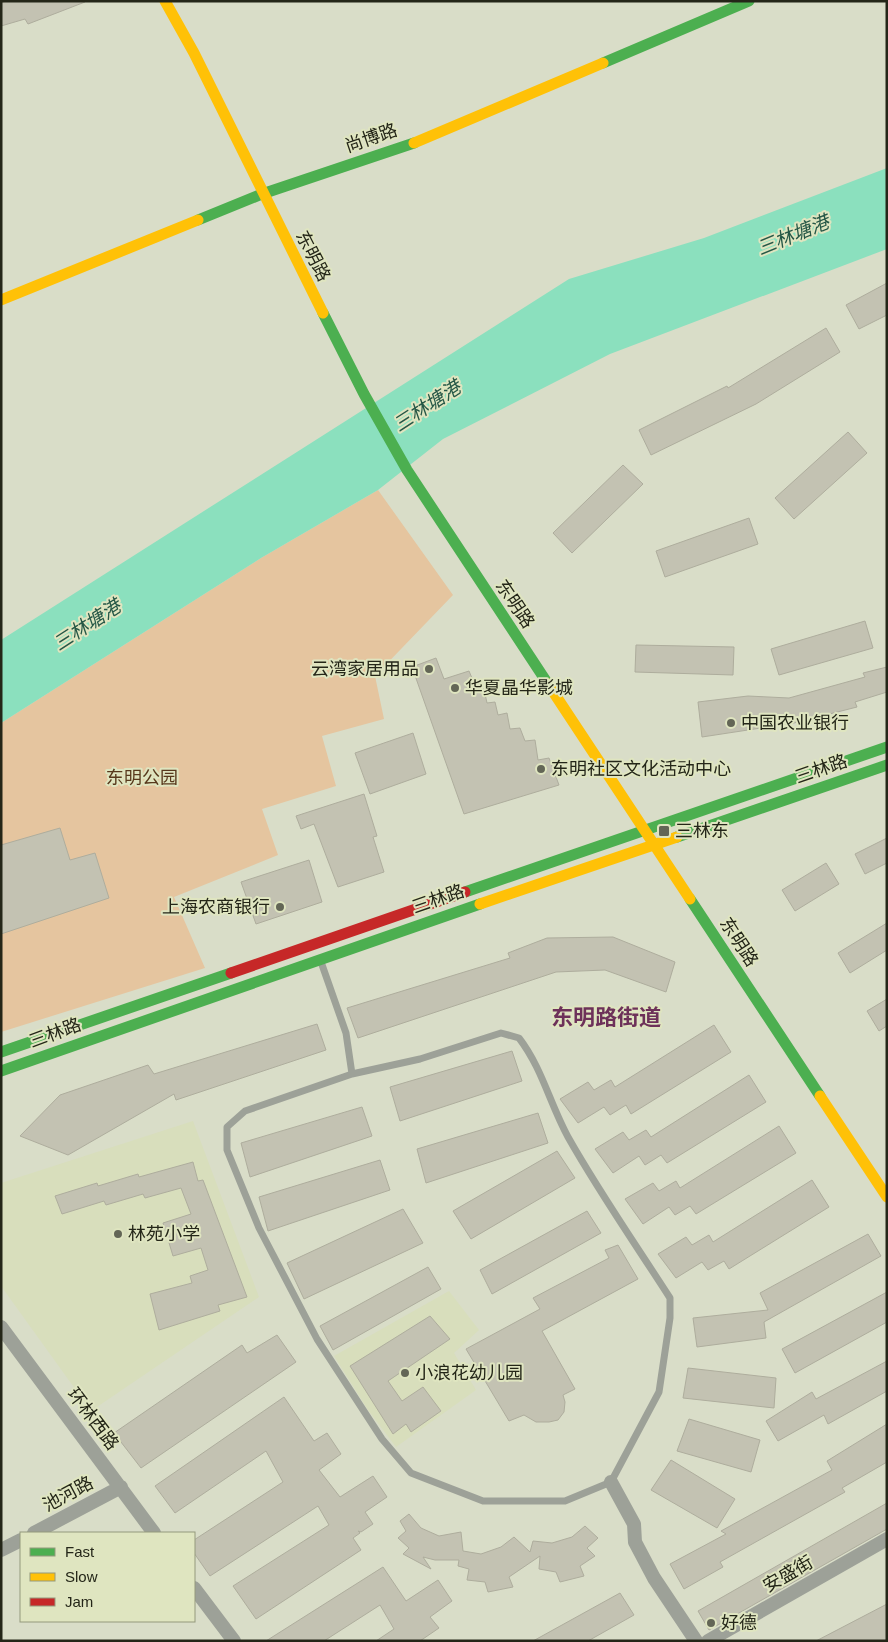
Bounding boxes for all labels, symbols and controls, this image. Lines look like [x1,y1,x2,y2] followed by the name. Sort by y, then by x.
[342,120,400,156] street label: 尚博路
[754,210,835,259] water label: 三林塘港
[292,227,334,285] street label: 东明路
[389,375,467,436] water label: 三林塘港
[492,576,538,632] street label: 东明路
[49,594,127,655] water label: 三林塘港
[311,659,419,679] place label: 云湾家居用品
[423,663,435,675] marker: 云湾家居用品
[465,678,573,698] place label: 华夏晶华影城
[449,682,461,694] marker: 华夏晶华影城
[741,713,849,733] place label: 中国农业银行
[725,717,737,729] marker: 中国农业银行
[792,751,850,787] street label: 三林路
[551,759,731,779] place label: 东明社区文化活动中心
[535,763,547,775] marker: 东明社区文化活动中心
[106,768,178,788] park label: 东明公园
[675,821,729,841] place label: 三林东
[657,824,671,838] marker: 三林东
[409,881,467,917] street label: 三林路
[162,897,270,917] place label: 上海农商银行
[274,901,286,913] marker: 上海农商银行
[716,914,762,970] street label: 东明路
[551,1005,661,1030] district label: 东明路街道
[26,1014,84,1052] street label: 三林路
[128,1224,200,1244] place label: 林苑小学
[112,1228,124,1240] marker: 林苑小学
[415,1363,523,1383] place label: 小浪花幼儿园
[399,1367,411,1379] marker: 小浪花幼儿园
[63,1384,123,1454] street label: 环林西路
[39,1472,97,1516] street label: 池河路
[20,1532,195,1622] legend
[65,1543,95,1560] text: Fast
[760,1552,816,1596] street label: 安盛街
[65,1568,98,1585] text: Slow
[65,1593,93,1610] text: Jam
[721,1613,757,1633] place label: 好德
[705,1617,717,1629] marker: 好德

